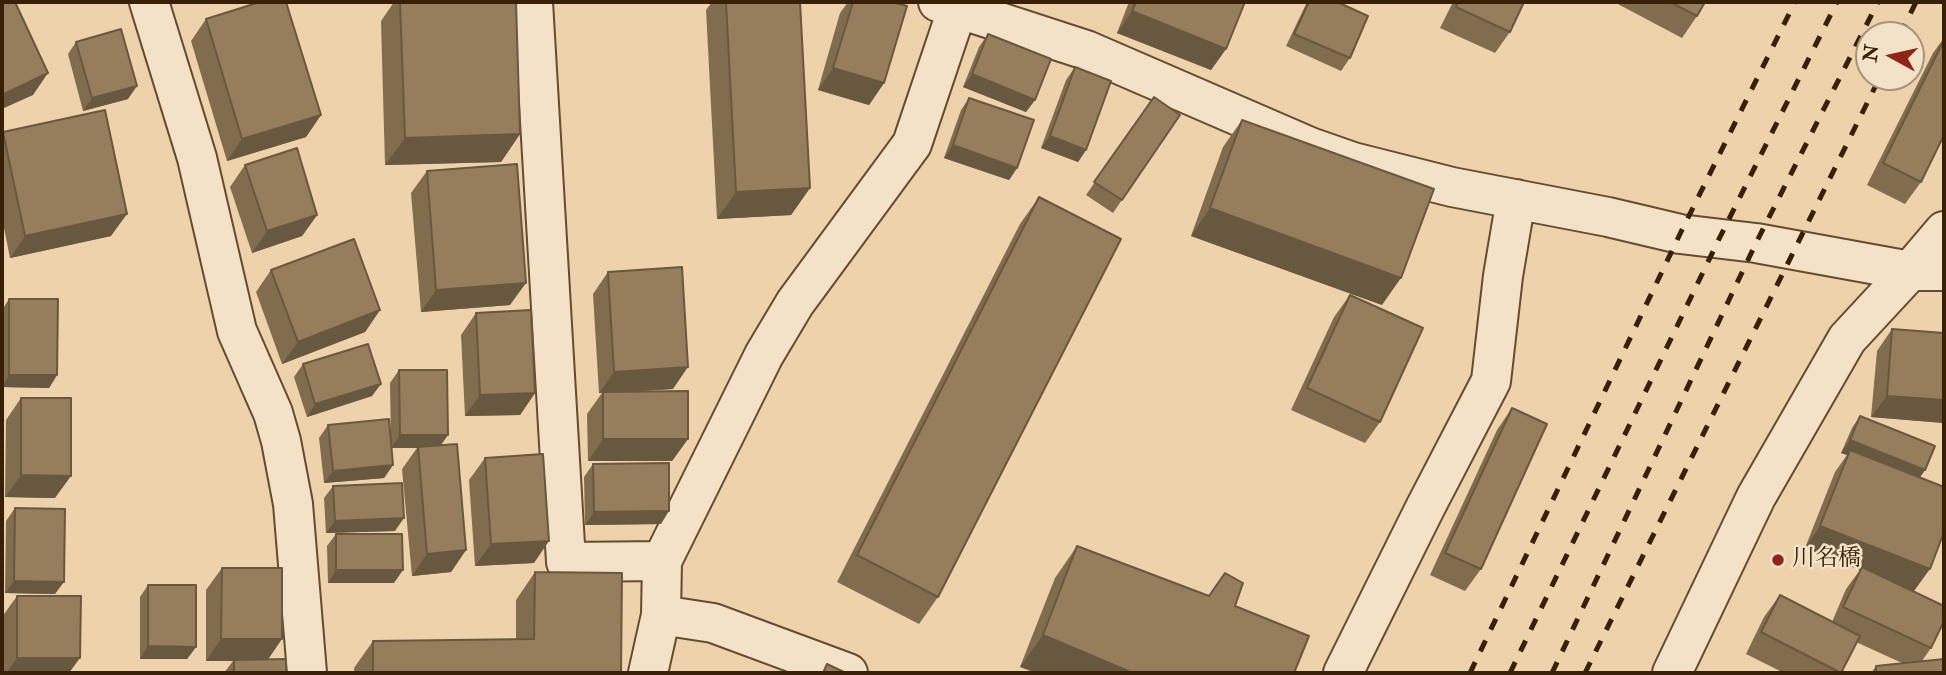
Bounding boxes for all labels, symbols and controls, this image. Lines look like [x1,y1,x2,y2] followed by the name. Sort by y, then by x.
[1855,21,1925,91] north arrow
[1858,43,1884,63] text: N
[1792,546,1861,574] place label: 川名橋
[1770,552,1786,568] marker: 川名橋

